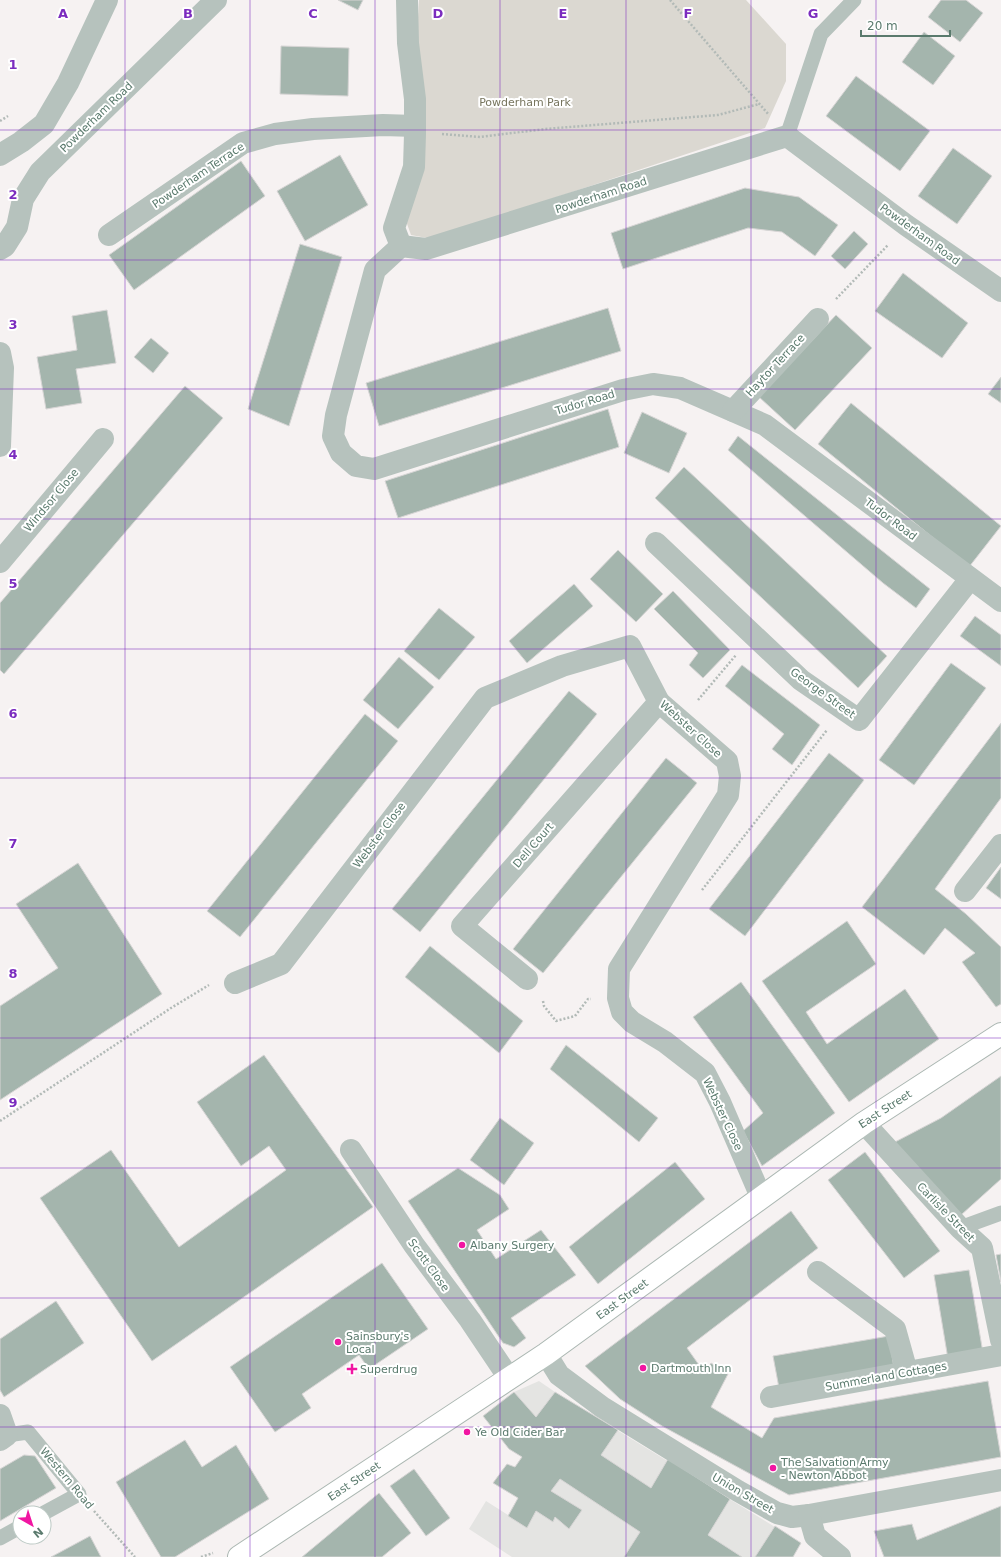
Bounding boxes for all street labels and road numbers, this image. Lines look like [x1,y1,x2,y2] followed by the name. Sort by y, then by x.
[57,79,135,155] street label: Powderham Road
[150,140,247,211] street label: Powderham Terrace
[554,175,649,216] street label: Powderham Road
[877,201,962,268] street label: Powderham Road
[743,331,808,399] street label: Haytor Terrace
[553,387,616,418] street label: Tudor Road
[21,466,82,534] street label: Windsor Close
[861,495,919,543] street label: Tudor Road
[788,666,858,722] street label: George Street
[657,698,724,761] street label: Webster Close
[351,800,408,871] street label: Webster Close
[510,820,557,870] street label: Dell Court
[700,1076,745,1153] street label: Webster Close
[856,1087,915,1131] street label: East Street
[914,1180,978,1245] street label: Carlisle Street
[405,1236,452,1294] street label: Scott Close
[594,1276,651,1322] street label: East Street
[824,1359,948,1394] street label: Summerland Cottages
[37,1445,96,1512] street label: Western Road
[326,1459,384,1504] street label: East Street
[710,1471,776,1517] street label: Union Street

